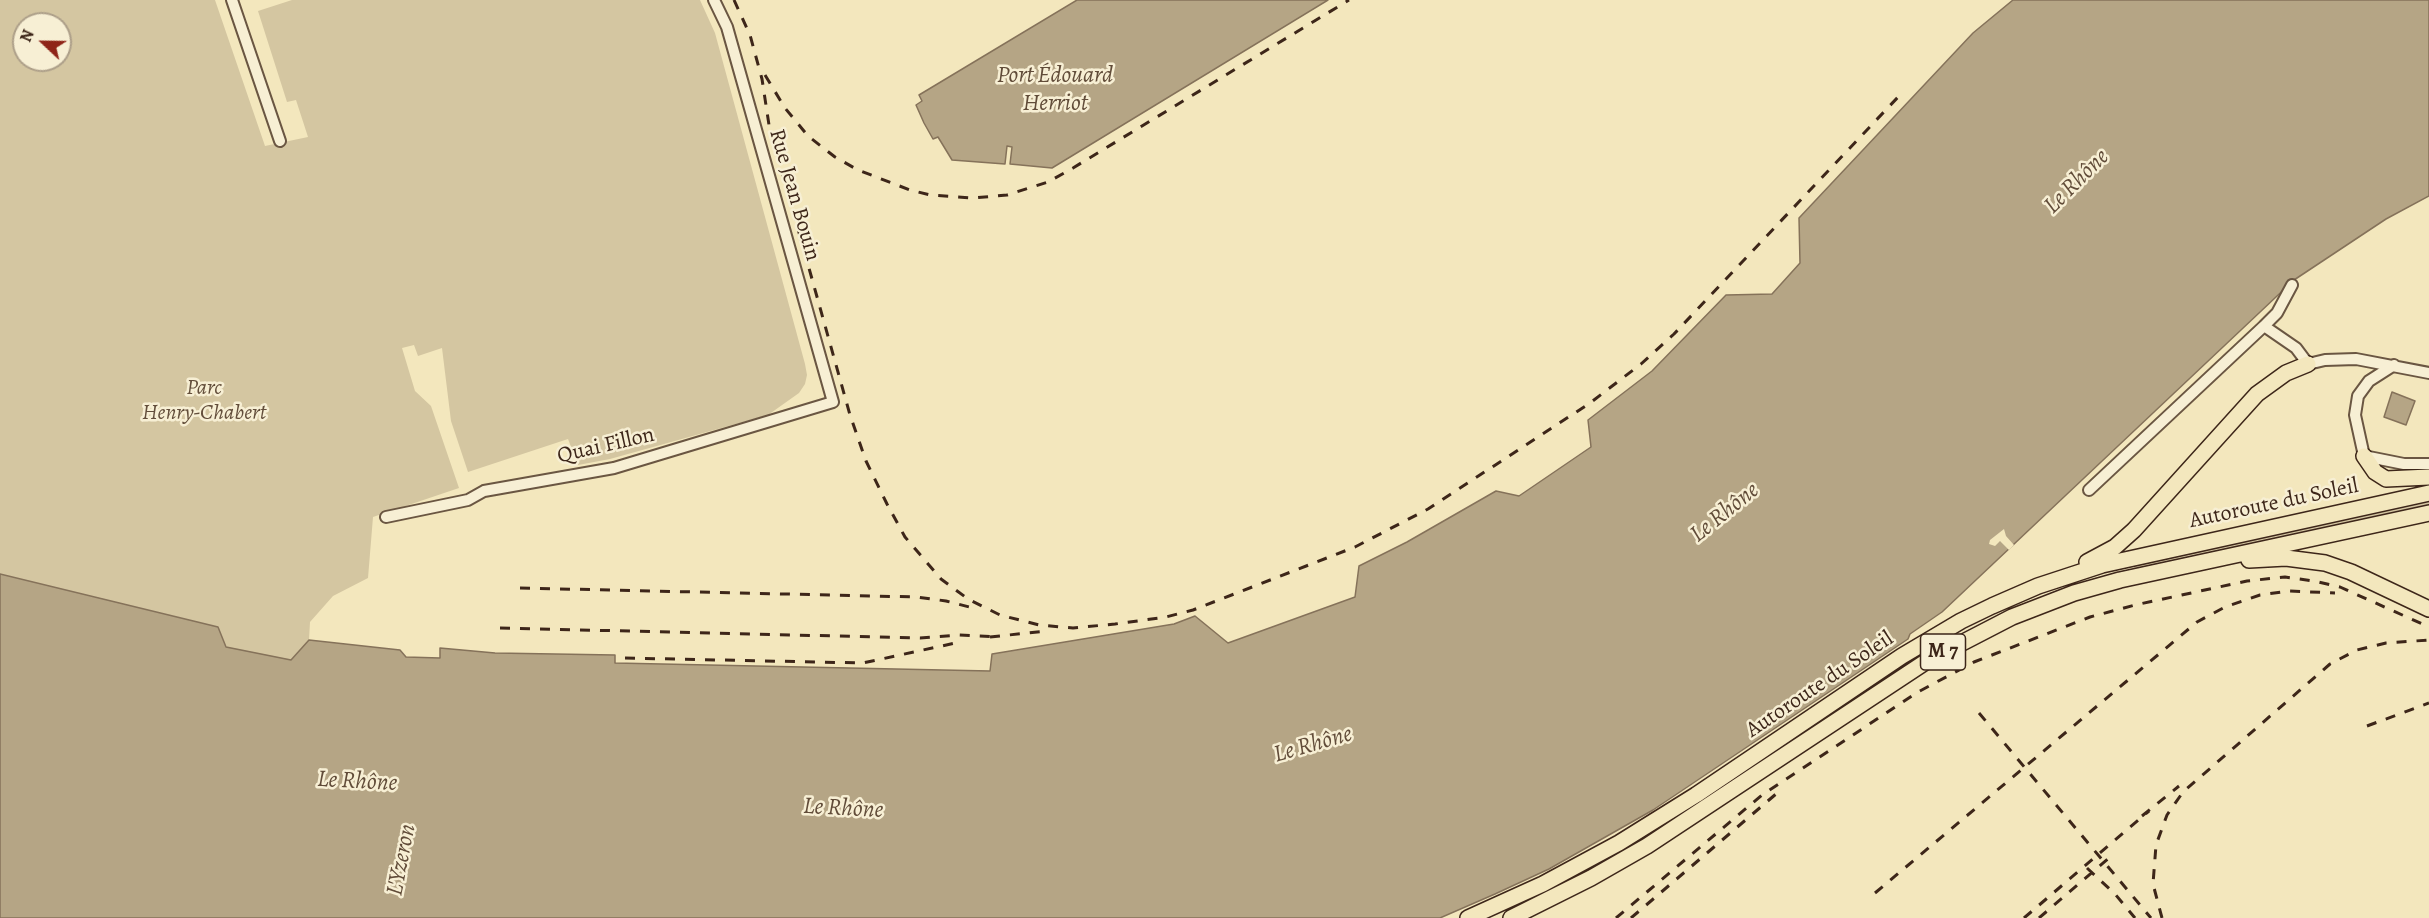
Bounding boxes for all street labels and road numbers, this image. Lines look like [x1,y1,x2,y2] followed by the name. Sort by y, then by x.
[763,126,825,264] street label: Rue Jean Bouin
[555,422,657,470] street label: Quai Fillon
[2187,473,2361,535] street label: Autoroute du Soleil
[1741,626,1899,744] street label: Autoroute du Soleil
[1920,634,1966,670] road number: M 7

